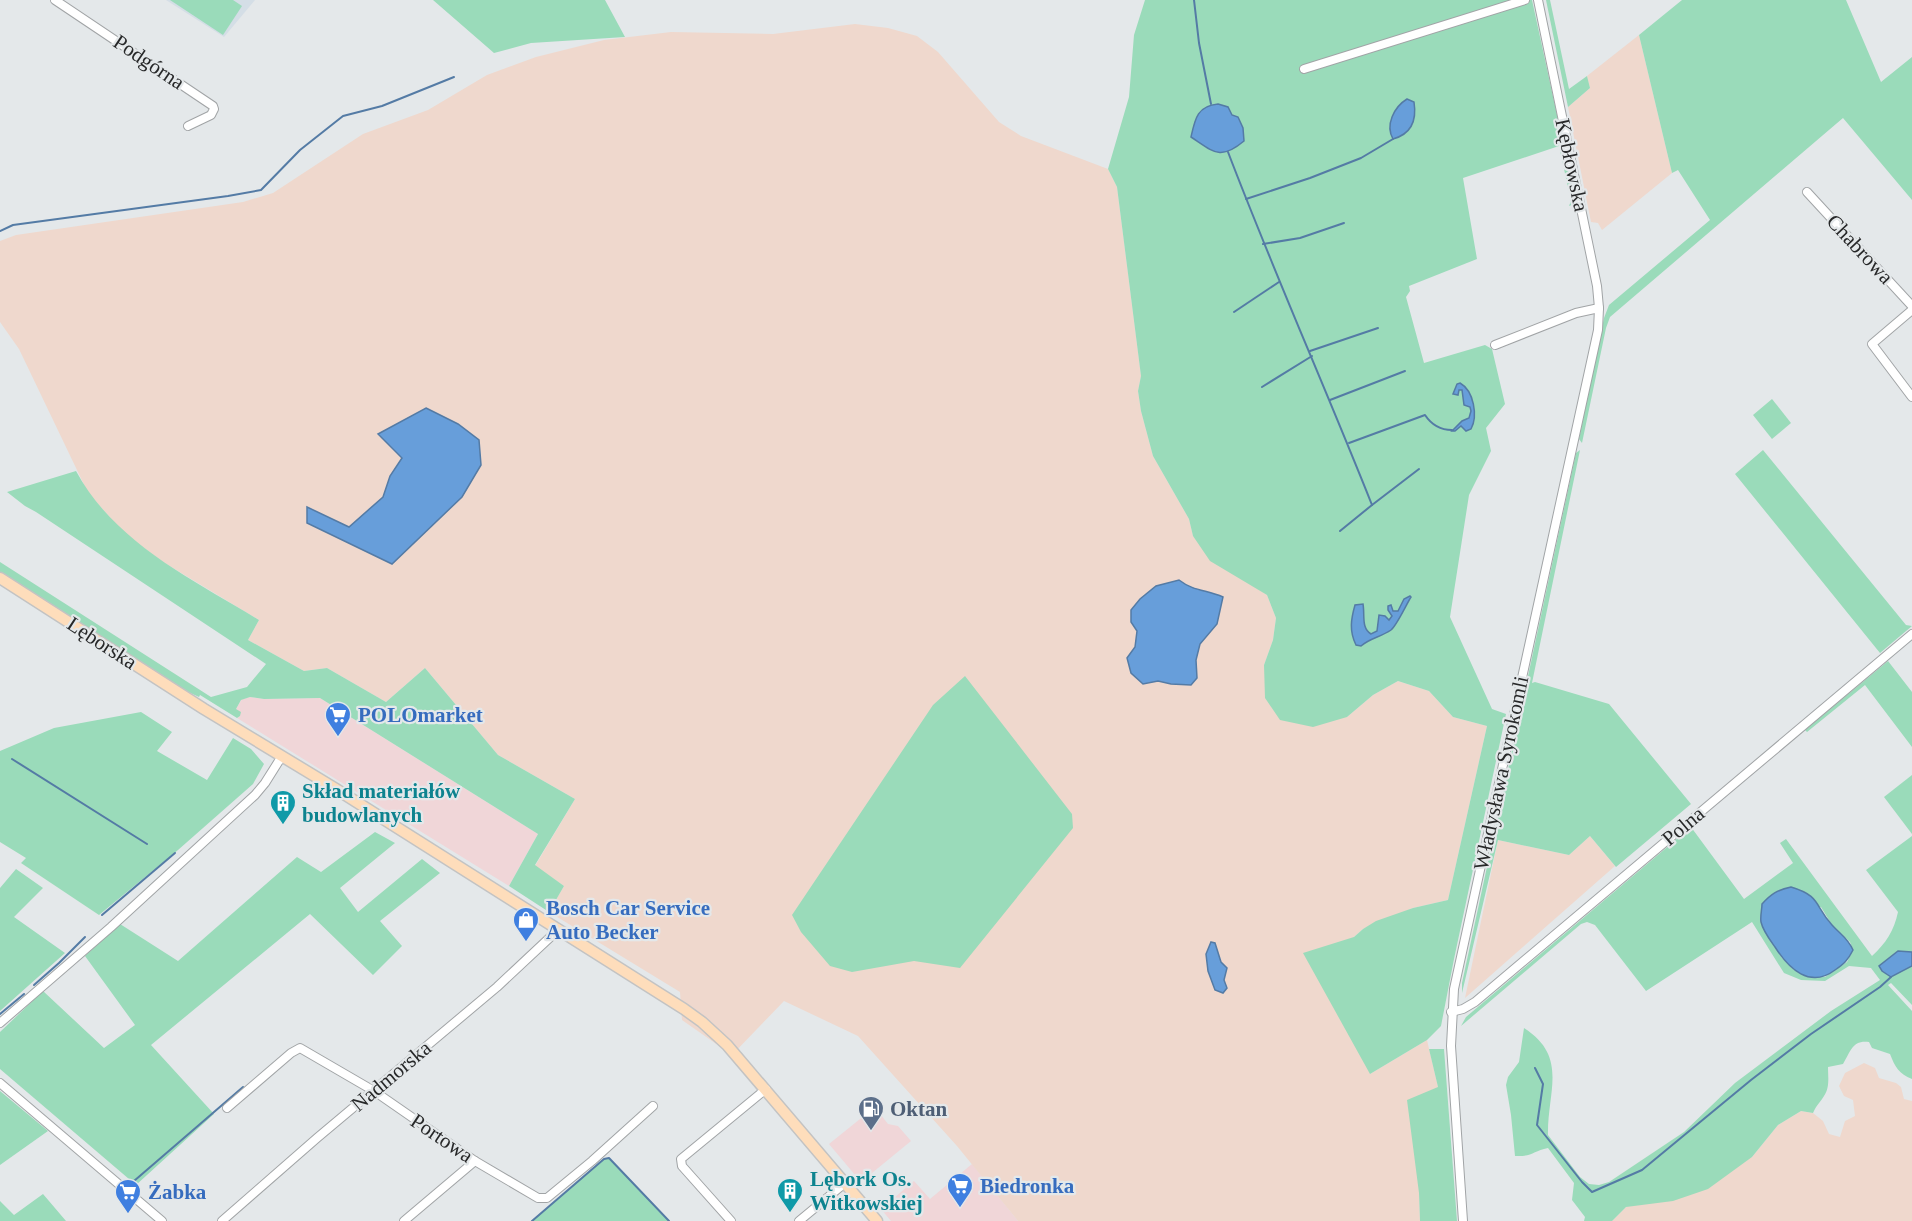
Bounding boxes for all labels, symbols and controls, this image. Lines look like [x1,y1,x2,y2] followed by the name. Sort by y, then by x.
[109,30,190,95] street label: Podgórna
[1550,116,1594,214] street label: Kębłowska
[1822,209,1899,289] street label: Chabrowa
[63,612,142,675] street label: Lęborska
[1469,674,1533,872] street label: Władysława Syrokomli
[323,700,353,738] supermarket icon: POLOmarket
[358,703,483,727] place label: POLOmarket
[302,779,461,827] place label: Skład materiałów budowlanych
[268,788,298,826] building icon: Skład materiałów budowlanych
[1657,801,1710,851] street label: Polna
[546,896,710,944] place label: Bosch Car Service Auto Becker
[511,905,541,943] shop icon: Bosch Car Service Auto Becker
[346,1035,436,1116] street label: Nadmorska
[856,1094,886,1132] fuel station icon: Oktan
[890,1097,948,1121] place label: Oktan
[406,1108,478,1168] street label: Portowa
[810,1167,923,1215] place label: Lębork Os. Witkowskiej
[945,1171,975,1209] supermarket icon: Biedronka
[980,1174,1075,1198] place label: Biedronka
[775,1176,805,1214] building icon: Lębork Os. Witkowskiej
[113,1177,143,1215] supermarket icon: Żabka
[148,1180,207,1204] place label: Żabka

